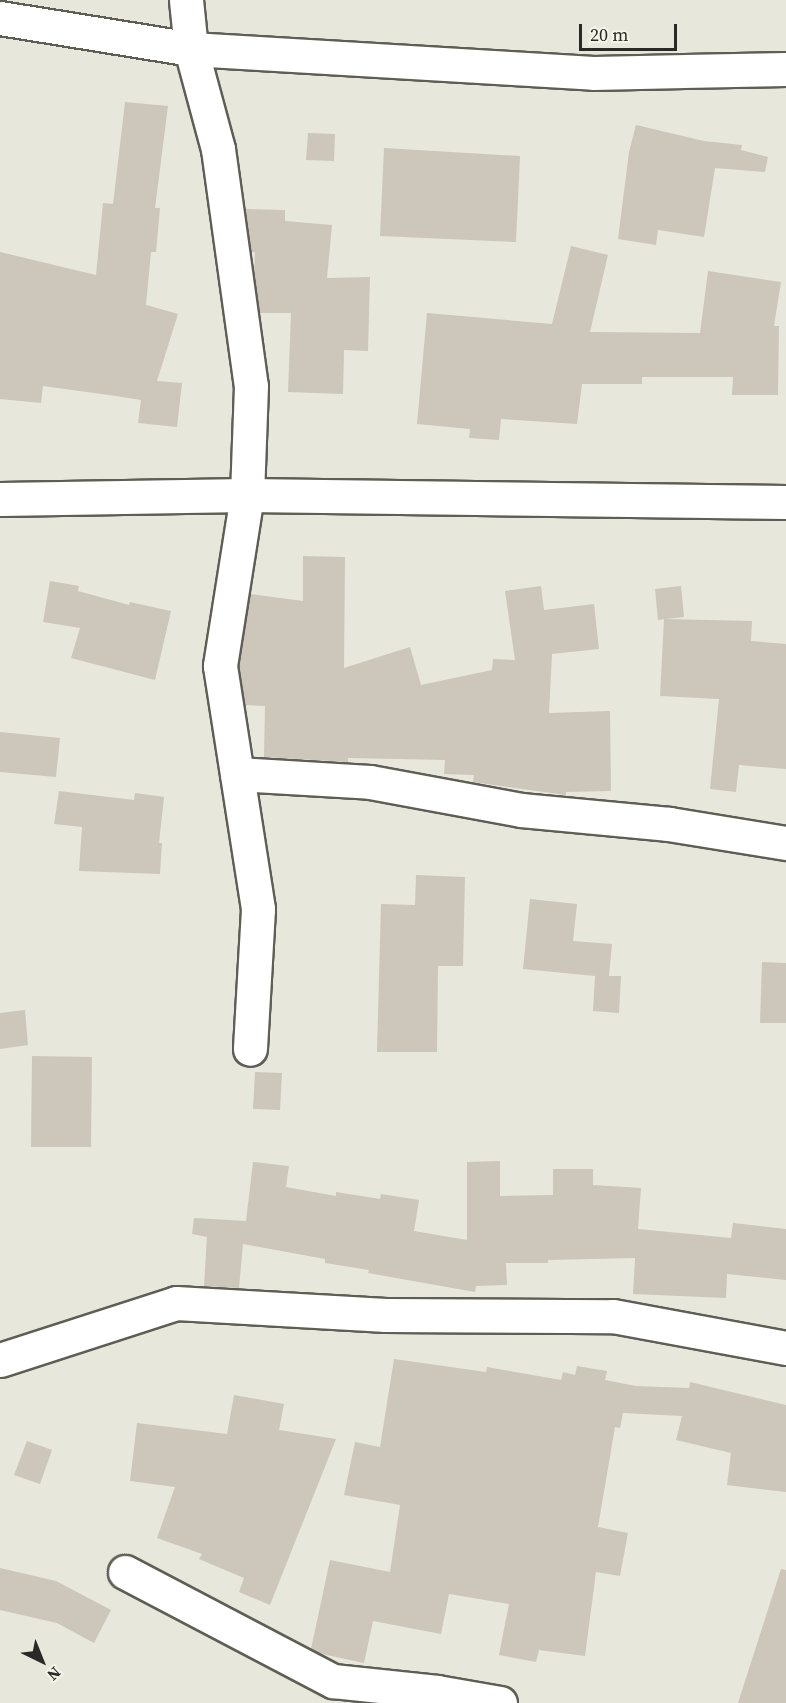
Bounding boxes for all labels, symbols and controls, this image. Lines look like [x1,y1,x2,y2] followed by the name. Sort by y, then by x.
[582,12,680,50] scale bar
[590,22,628,47] text: 20 m
[12,1631,72,1691] north arrow
[43,1662,66,1686] text: N

